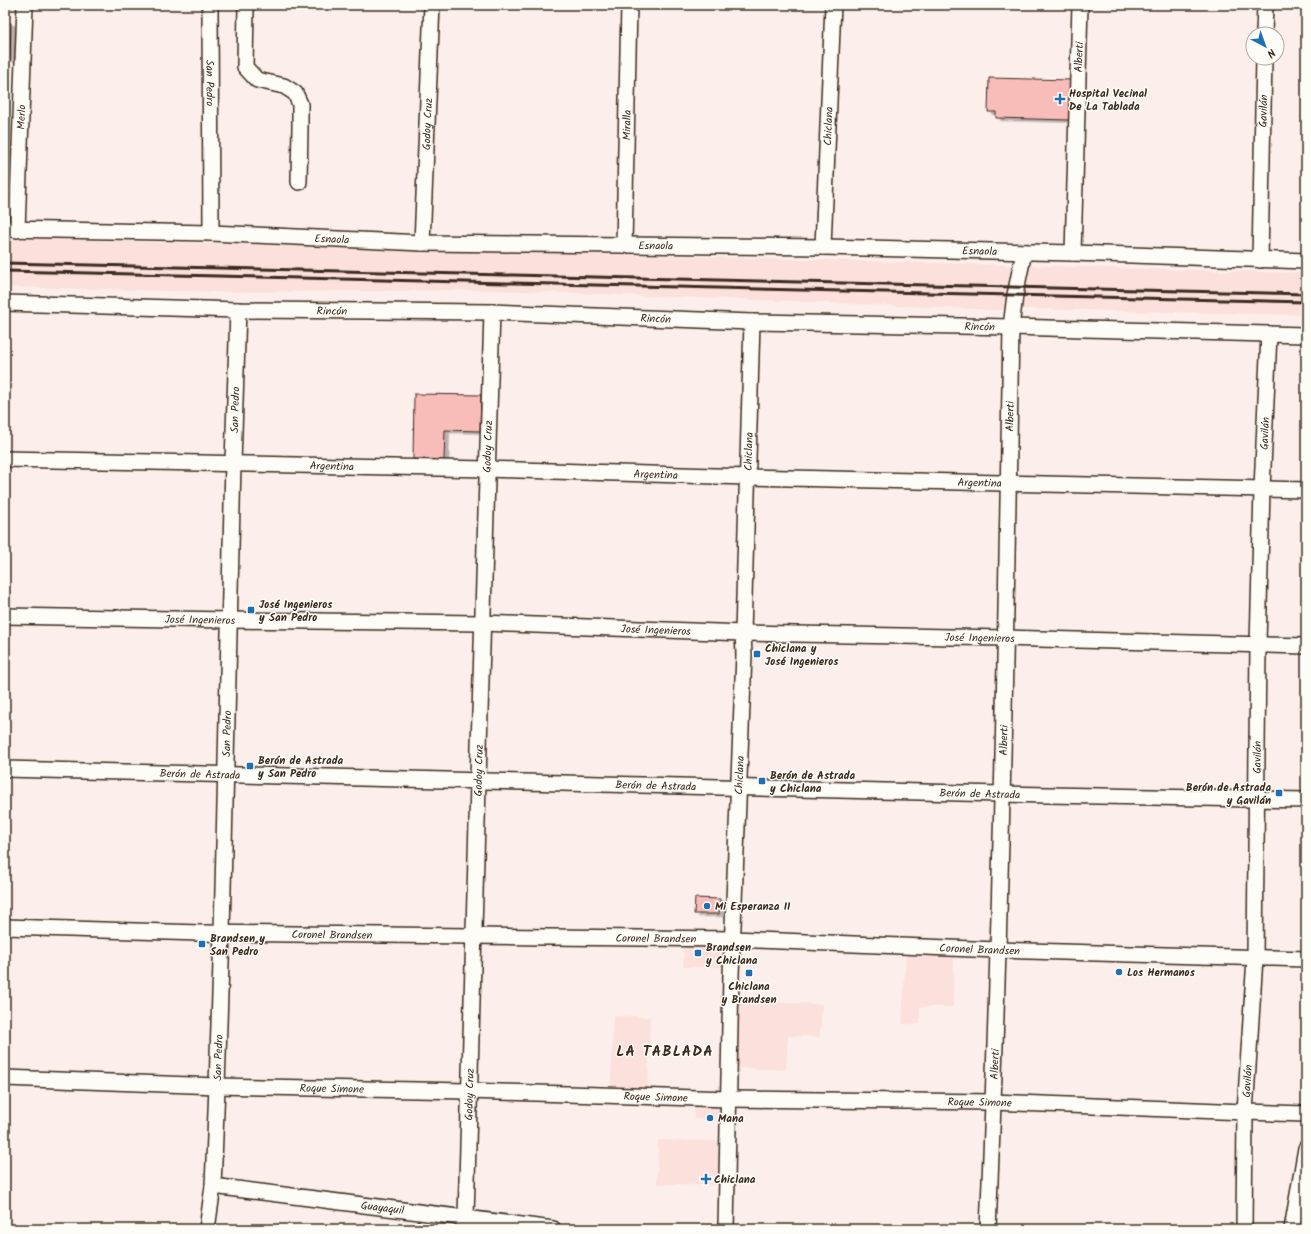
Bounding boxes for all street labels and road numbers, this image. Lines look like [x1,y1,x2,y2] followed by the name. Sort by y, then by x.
[1070,41,1089,73] street label: Alberti
[200,60,218,106] street label: San Pedro
[1255,94,1273,128] street label: Gavilán
[418,98,438,151] street label: Godoy Cruz
[13,104,31,130] street label: Merlo
[819,106,839,146] street label: Chiclana
[618,110,637,141] street label: Miralla
[314,230,350,250] street label: Esnaola
[638,237,673,256] street label: Esnaola
[962,242,997,261] street label: Esnaola
[316,303,347,321] street label: Rincón
[640,310,672,329] street label: Rincón
[964,318,995,337] street label: Rincón
[226,386,245,433] street label: San Pedro
[1001,400,1020,432] street label: Alberti
[1256,416,1275,450] street label: Gavilán
[478,420,498,473] street label: Godoy Cruz
[740,432,759,471] street label: Chiclana
[310,457,354,476] street label: Argentina
[633,466,678,485] street label: Argentina
[957,474,1002,493] street label: Argentina
[165,611,236,630] street label: José Ingenieros
[620,620,692,641] street label: José Ingenieros
[944,629,1015,648] street label: José Ingenieros
[218,710,237,757] street label: San Pedro
[995,724,1014,756] street label: Alberti
[1249,741,1267,774] street label: Gavilán
[470,744,489,797] street label: Godoy Cruz
[730,755,750,795] street label: Chiclana
[159,765,241,785] street label: Berón de Astrada
[615,776,696,796] street label: Berón de Astrada
[939,784,1020,804] street label: Berón de Astrada
[291,926,373,945] street label: Coronel Brandsen
[615,930,697,949] street label: Coronel Brandsen
[939,940,1020,961] street label: Coronel Brandsen
[209,1034,229,1081] street label: San Pedro
[986,1048,1005,1080] street label: Alberti
[1238,1064,1258,1098] street label: Gavilán
[460,1068,480,1121] street label: Godoy Cruz
[299,1080,364,1099] street label: Roque Simone
[623,1088,688,1108] street label: Roque Simone
[947,1093,1012,1113] street label: Roque Simone
[360,1197,405,1220] street label: Guayaquil

